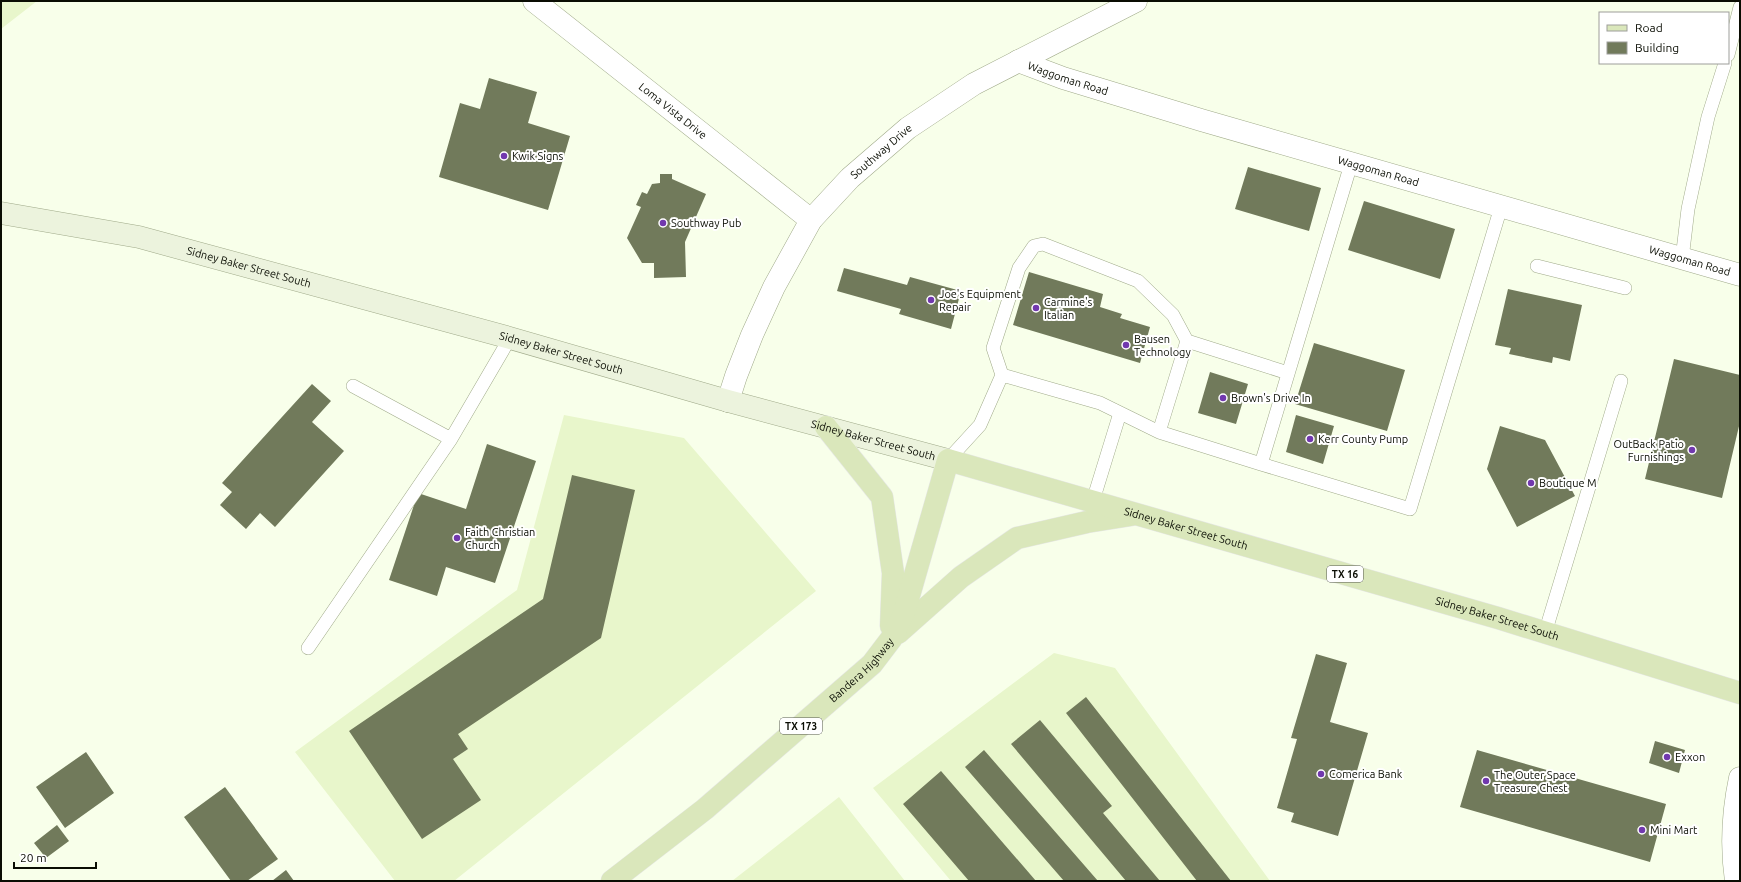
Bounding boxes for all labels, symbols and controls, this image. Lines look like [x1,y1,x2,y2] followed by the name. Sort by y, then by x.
[1599,12,1729,64] legend
[1635,21,1663,34] text: Road
[1635,41,1679,54] text: Building
[1026,59,1110,97] street label: Waggoman Road
[637,80,709,141] street label: Loma Vista Drive
[848,121,914,181] street label: Southway Drive
[512,150,564,162] place label: Kwik Signs
[499,151,509,161] marker: Kwik Signs
[1336,154,1421,188] street label: Waggoman Road
[671,217,741,229] place label: Southway Pub
[658,218,668,228] marker: Southway Pub
[1648,243,1732,278] street label: Waggoman Road
[185,244,312,290] street label: Sidney Baker Street South
[939,288,1022,313] place label: Joe's Equipment Repair
[926,295,936,305] marker: Joe's Equipment Repair
[1044,296,1093,321] place label: Carmine's Italian
[1031,303,1041,313] marker: Carmine's Italian
[498,329,625,376] street label: Sidney Baker Street South
[1134,333,1191,358] place label: Bausen Technology
[1121,340,1131,350] marker: Bausen Technology
[1231,392,1311,404] place label: Brown's Drive In
[1218,393,1228,403] marker: Brown's Drive In
[810,418,937,462] street label: Sidney Baker Street South
[1318,433,1408,445] place label: Kerr County Pump
[1305,434,1315,444] marker: Kerr County Pump
[1613,438,1684,463] place label: OutBack Patio Furnishings
[1687,445,1697,455] marker: OutBack Patio Furnishings
[1539,477,1597,489] place label: Boutique M
[1526,478,1536,488] marker: Boutique M
[1123,505,1249,552] street label: Sidney Baker Street South
[465,526,535,551] place label: Faith Christian Church
[452,533,462,543] marker: Faith Christian Church
[1327,566,1363,582] road number: TX 16
[1434,594,1560,643] street label: Sidney Baker Street South
[827,635,896,705] street label: Bandera Highway
[780,718,822,734] road number: TX 173
[1675,751,1705,763] place label: Exxon
[1662,752,1672,762] marker: Exxon
[1329,768,1403,780] place label: Comerica Bank
[1316,769,1326,779] marker: Comerica Bank
[1494,769,1576,794] place label: The Outer Space Treasure Chest
[1481,776,1491,786] marker: The Outer Space Treasure Chest
[1650,824,1698,836] place label: Mini Mart
[1637,825,1647,835] marker: Mini Mart
[14,844,96,870] scale bar
[20,851,47,864] text: 20 m

